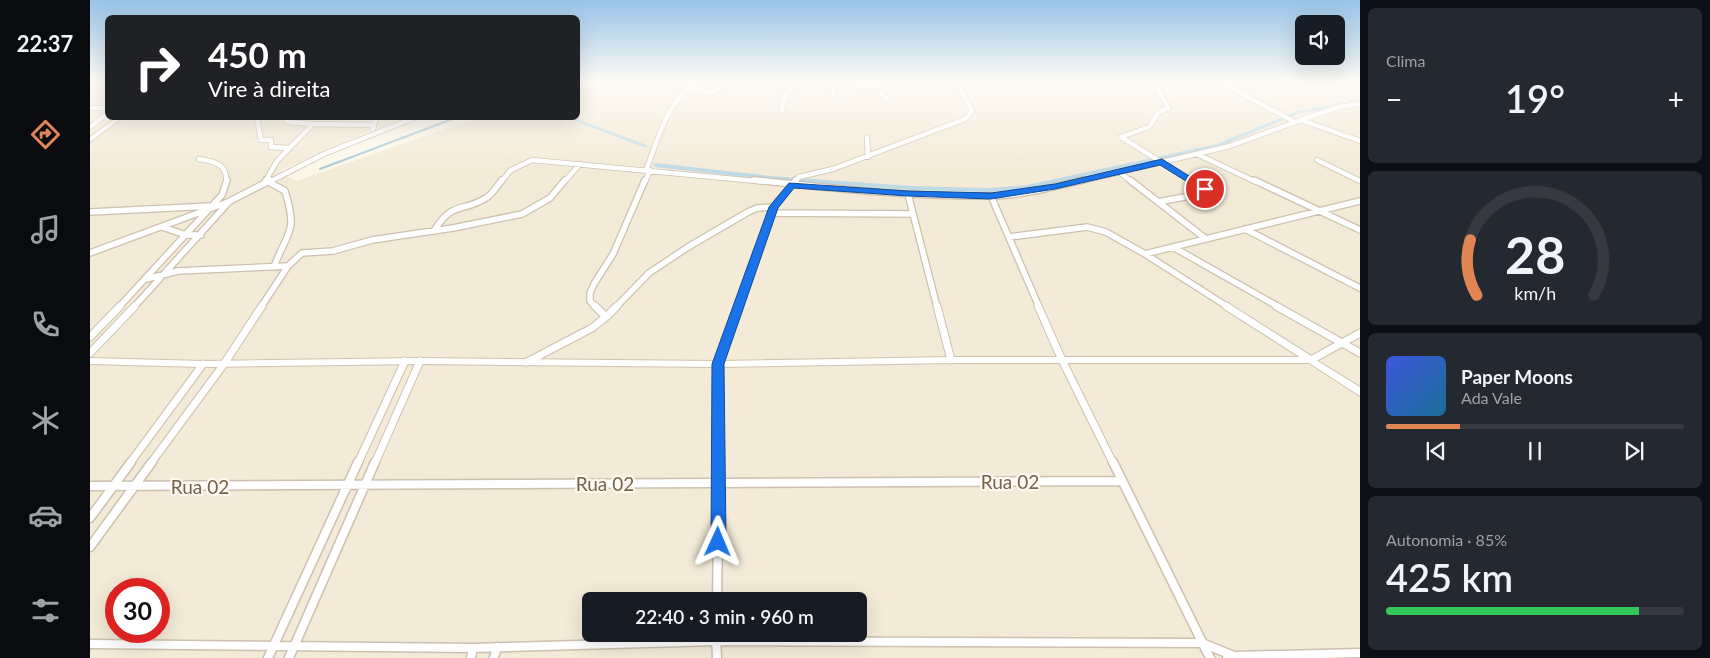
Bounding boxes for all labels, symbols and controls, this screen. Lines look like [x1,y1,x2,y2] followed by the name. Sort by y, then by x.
[1295,15,1345,65] map controls
[1295,15,1345,65] button: sound
[17,30,73,57] text: 22:37
[208,33,307,75] text: 450 m
[125,35,190,100] icon: right
[1386,51,1425,70] text: Clima
[208,75,330,102] text: Vire à direita
[1505,75,1565,121] text: 19°
[1386,82,1402,116] text: −
[1668,82,1684,116] text: +
[28,117,63,152] icon: directions
[1184,168,1226,210] pin
[1191,175,1219,203] icon: arrive
[28,212,63,247] icon: music
[1505,223,1565,285] text: 28
[1514,282,1556,304] text: km/h
[28,307,63,342] icon: phone
[1461,365,1573,388] text: Paper Moons
[1461,388,1522,407] text: Ada Vale
[28,403,63,438] icon: climate
[1422,437,1450,465] icon: previous
[1521,437,1549,465] icon: pause
[1620,437,1648,465] icon: next
[981,470,1039,493] street label: Rua 02
[576,472,634,495] street label: Rua 02
[171,475,229,498] street label: Rua 02
[28,498,63,533] icon: car
[691,515,743,567] position arrow
[1386,530,1507,549] text: Autonomia · 85%
[1386,554,1513,600] text: 425 km
[105,578,170,643] speed limit sign: 30
[28,593,63,628] icon: filters
[635,605,814,628] text: 22:40 · 3 min · 960 m

